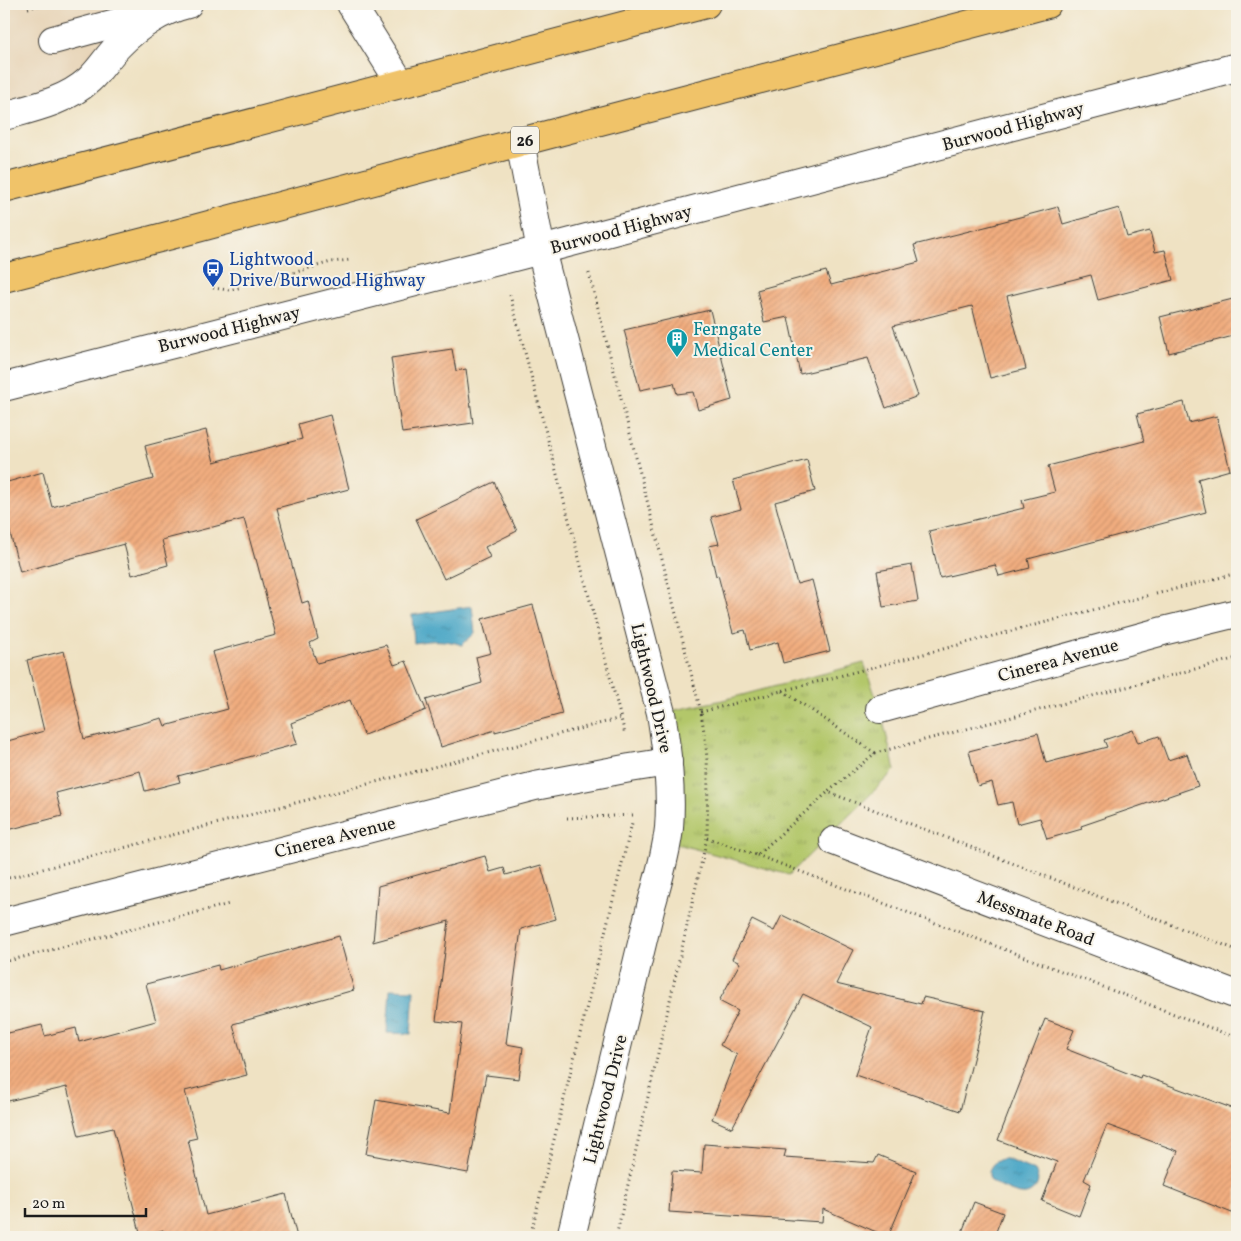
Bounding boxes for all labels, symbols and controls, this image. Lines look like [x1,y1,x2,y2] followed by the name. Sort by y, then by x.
[940,96,1087,158] street label: Burwood Highway
[511,126,539,154] road number: 26
[548,199,695,261] street label: Burwood Highway
[229,248,426,294] place label: Lightwood Drive/Burwood Highway
[201,257,225,288] bus stop icon: Lightwood Drive/Burwood Highway
[156,301,303,360] street label: Burwood Highway
[693,318,813,364] place label: Ferngate Medical Center
[665,327,689,358] building icon: Ferngate Medical Center
[623,621,678,756] street label: Lightwood Drive
[995,633,1121,690] street label: Cinerea Avenue
[272,811,399,866] street label: Cinerea Avenue
[973,886,1098,953] street label: Messmate Road
[578,1032,635,1167] street label: Lightwood Drive
[25,1186,146,1218] scale bar
[32,1194,65,1215] text: 20 m

